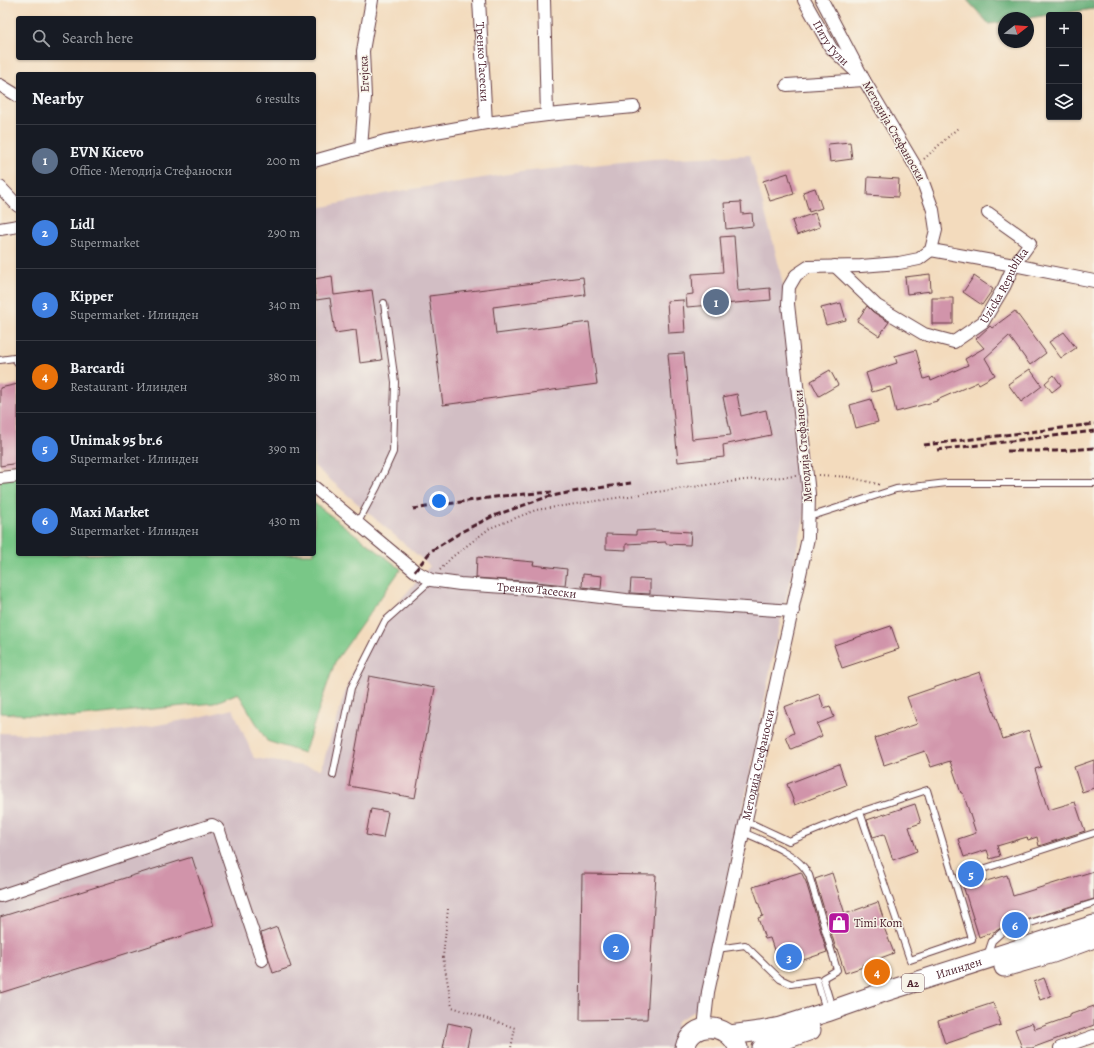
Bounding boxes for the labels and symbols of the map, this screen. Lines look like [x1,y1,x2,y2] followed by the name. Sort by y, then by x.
[998,12,1034,48] north arrow
[809,17,853,69] street label: Питу Гули
[472,22,493,102] street label: Тренко Тасески
[355,55,373,93] street label: Егејска
[859,78,929,184] street label: Методија Стефаноски
[976,244,1032,326] street label: Uzicka Republika
[703,287,729,317] pin: 1
[790,389,816,503] street label: Методија Стефаноски
[429,491,449,511] your location
[496,579,577,602] street label: Тренко Тасески
[738,708,778,822] street label: Методија Стефаноски
[958,859,984,889] pin: 5
[826,910,852,936] shop icon: Timi Kom
[1002,910,1028,940] pin: 6
[854,915,902,931] place label: Timi Kom
[603,932,629,962] pin: 2
[776,942,802,972] pin: 3
[934,953,984,983] street label: Илинден
[864,957,890,987] pin: 4
[902,974,924,992] road number: A2

